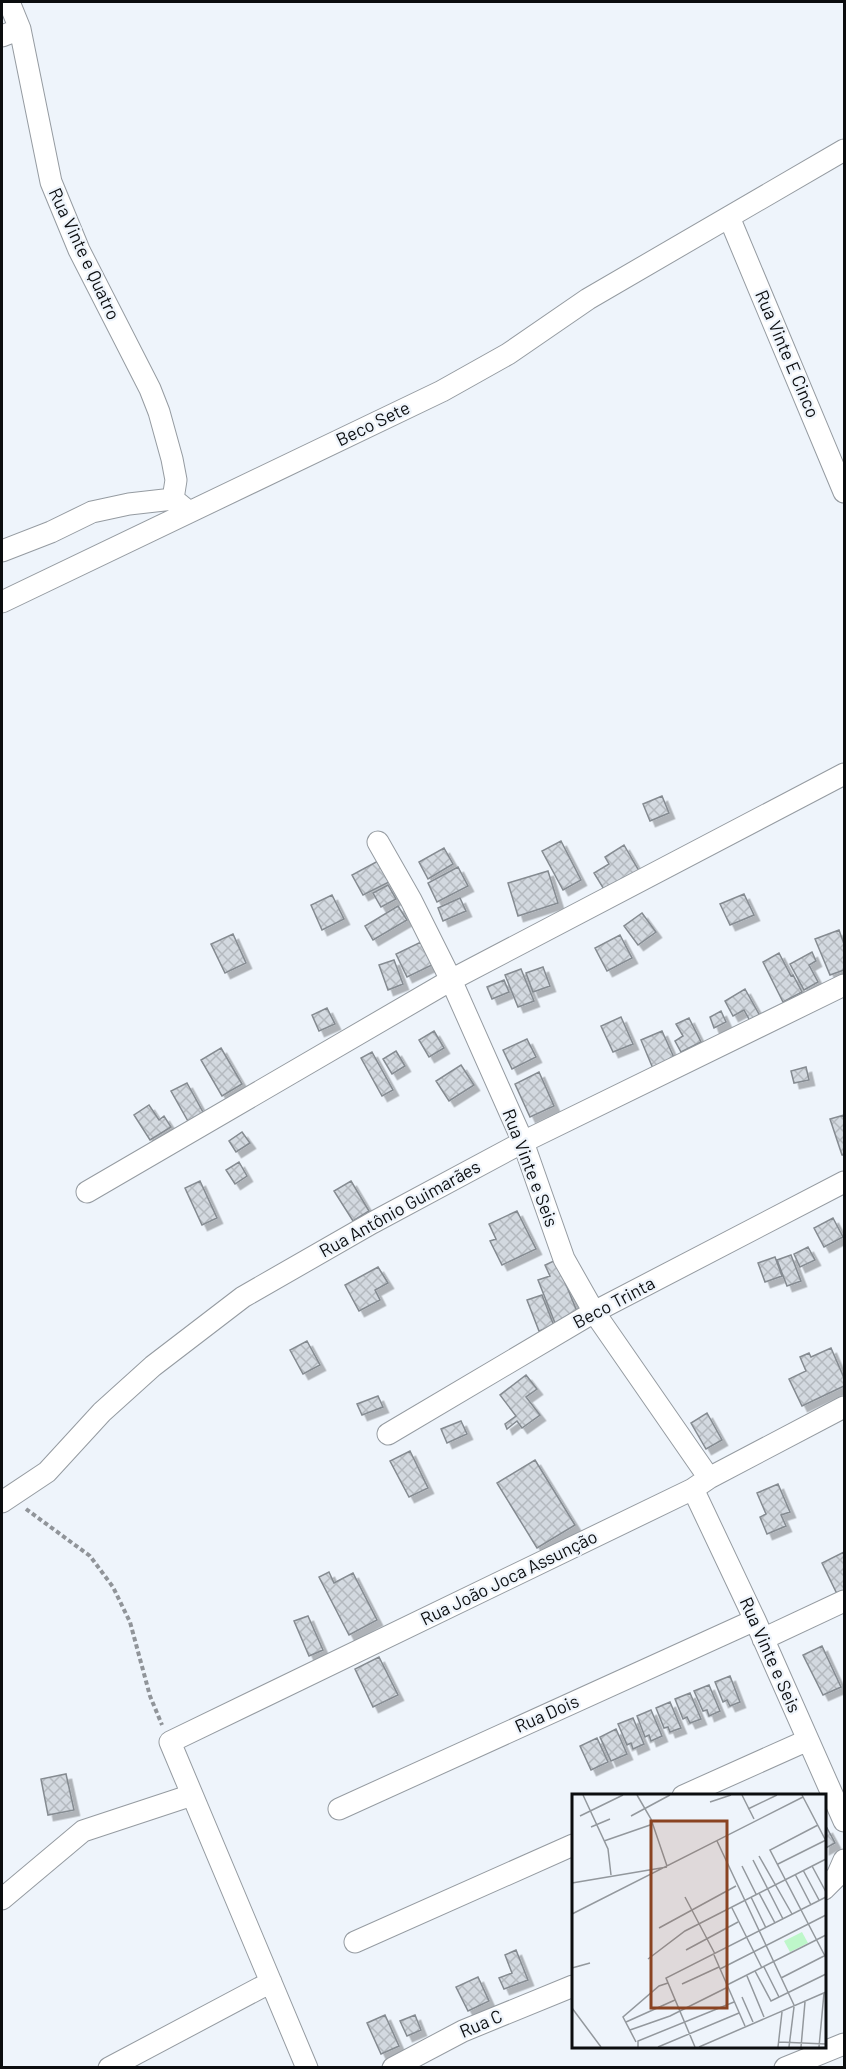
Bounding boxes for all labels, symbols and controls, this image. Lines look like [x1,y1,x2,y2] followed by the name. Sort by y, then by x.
[45,184,125,323] street label: Rua Vinte e Quatro
[751,286,825,421] street label: Rua Vinte E Cinco
[332,396,413,450] street label: Beco Sete
[498,1106,563,1230] street label: Rua Vinte e Seis
[315,1155,484,1262] street label: Rua Antônio Guimarães
[569,1271,658,1333] street label: Beco Trinta
[417,1525,601,1629] street label: Rua João Joca Assunção
[736,1593,806,1716] street label: Rua Vinte e Seis
[511,1689,582,1737] street label: Rua Dois
[572,1794,825,2048] inset map
[456,2004,505,2042] street label: Rua C

